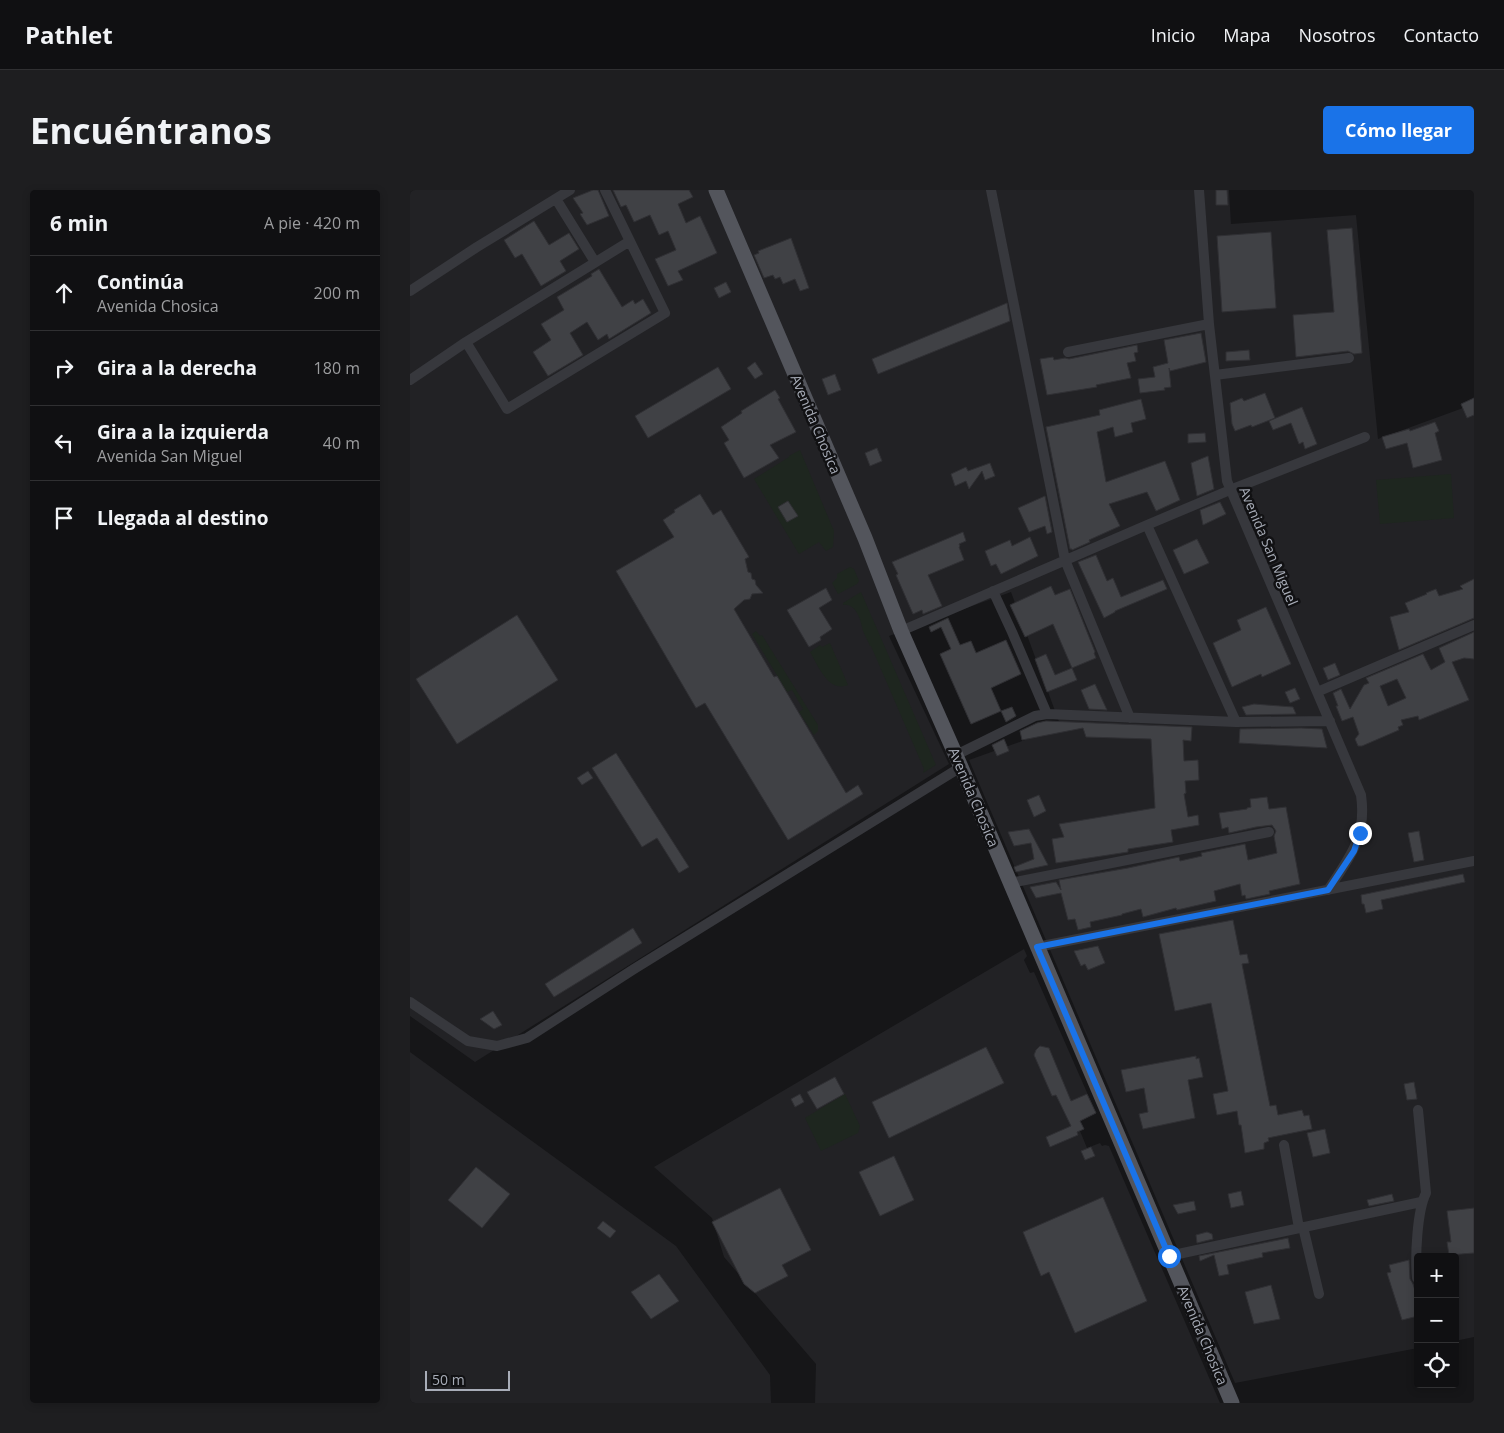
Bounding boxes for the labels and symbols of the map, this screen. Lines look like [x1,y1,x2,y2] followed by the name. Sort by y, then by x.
[786,371,846,477] street label: Avenida Chosica
[1235,484,1303,608] street label: Avenida San Miguel
[944,744,1004,850] street label: Avenida Chosica
[1349,822,1372,845] route end
[1158,1245,1181,1268] route start
[1173,1282,1233,1388] street label: Avenida Chosica
[425,1368,510,1391] scale bar

